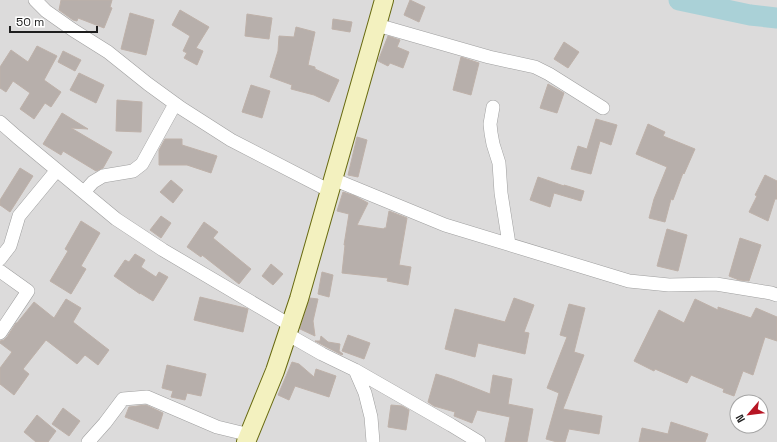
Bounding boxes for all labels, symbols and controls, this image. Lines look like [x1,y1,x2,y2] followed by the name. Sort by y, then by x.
[10,8,97,34] scale bar
[16,14,44,30] text: 50 m
[729,394,769,434] north arrow
[732,412,748,425] text: N

